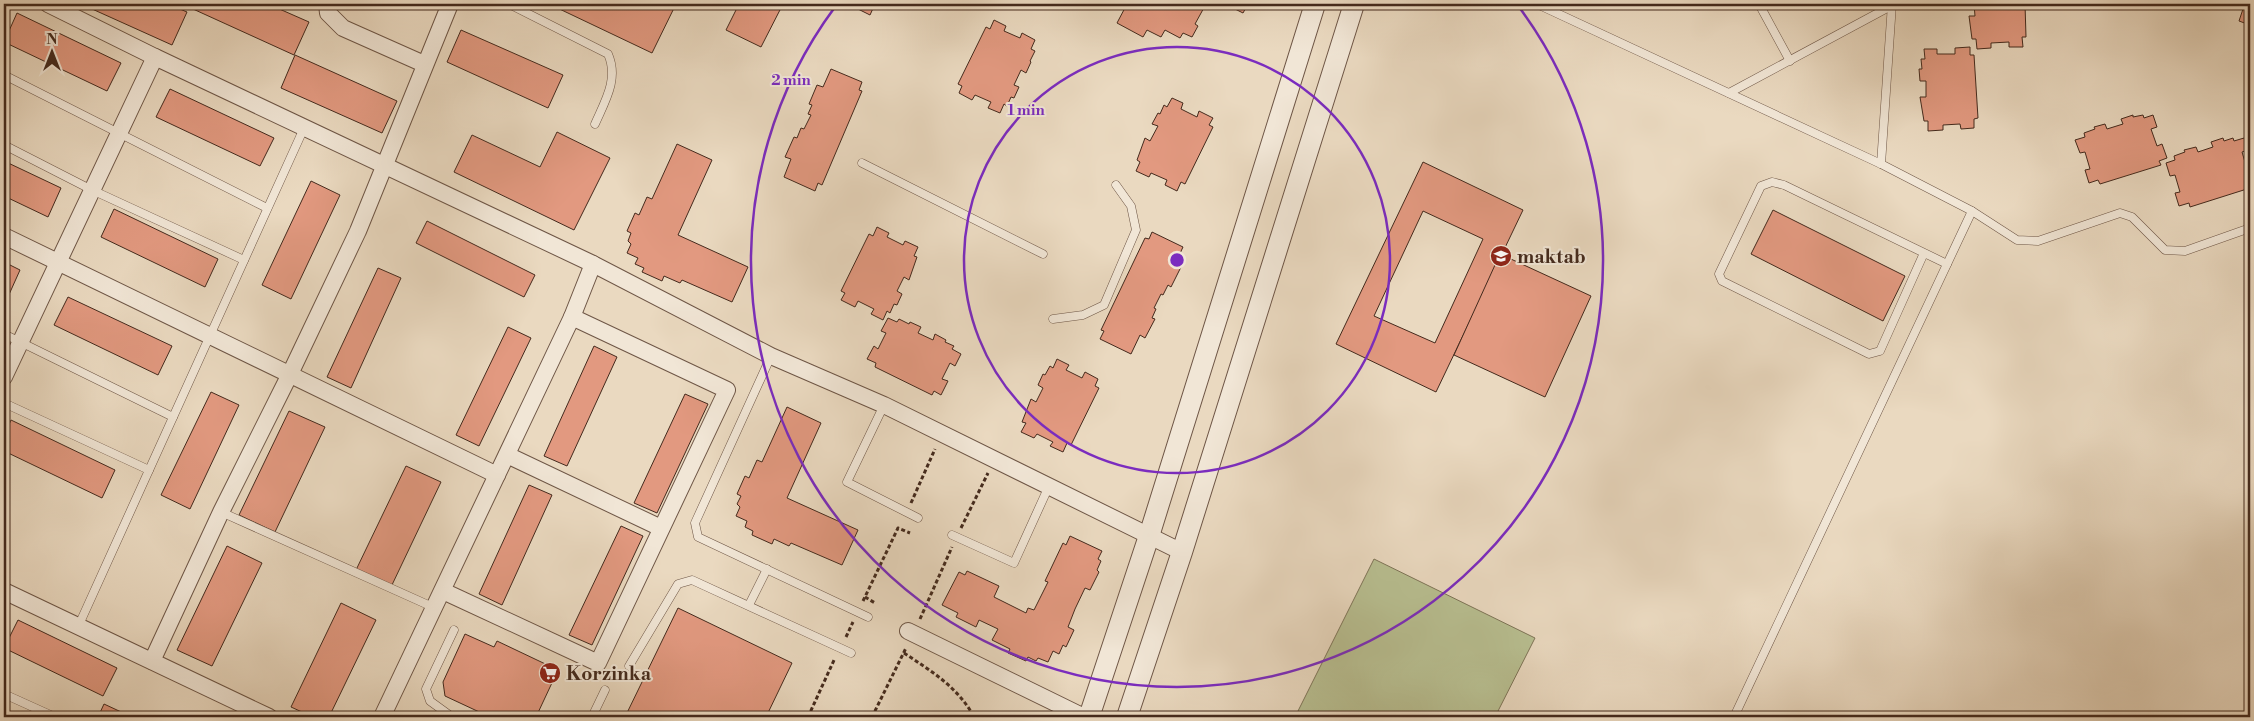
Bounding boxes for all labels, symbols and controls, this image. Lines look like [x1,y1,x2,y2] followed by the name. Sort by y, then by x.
[28,28,78,78] north arrow
[46,31,58,49] text: N
[771,71,811,90] text: 2 min
[1007,101,1045,120] text: 1 min
[1489,244,1513,268] school or university icon: maktab
[1517,245,1586,269] place label: maktab
[1168,251,1186,269] centre of rings
[538,661,562,685] supermarket icon: Korzinka
[566,662,652,686] place label: Korzinka

